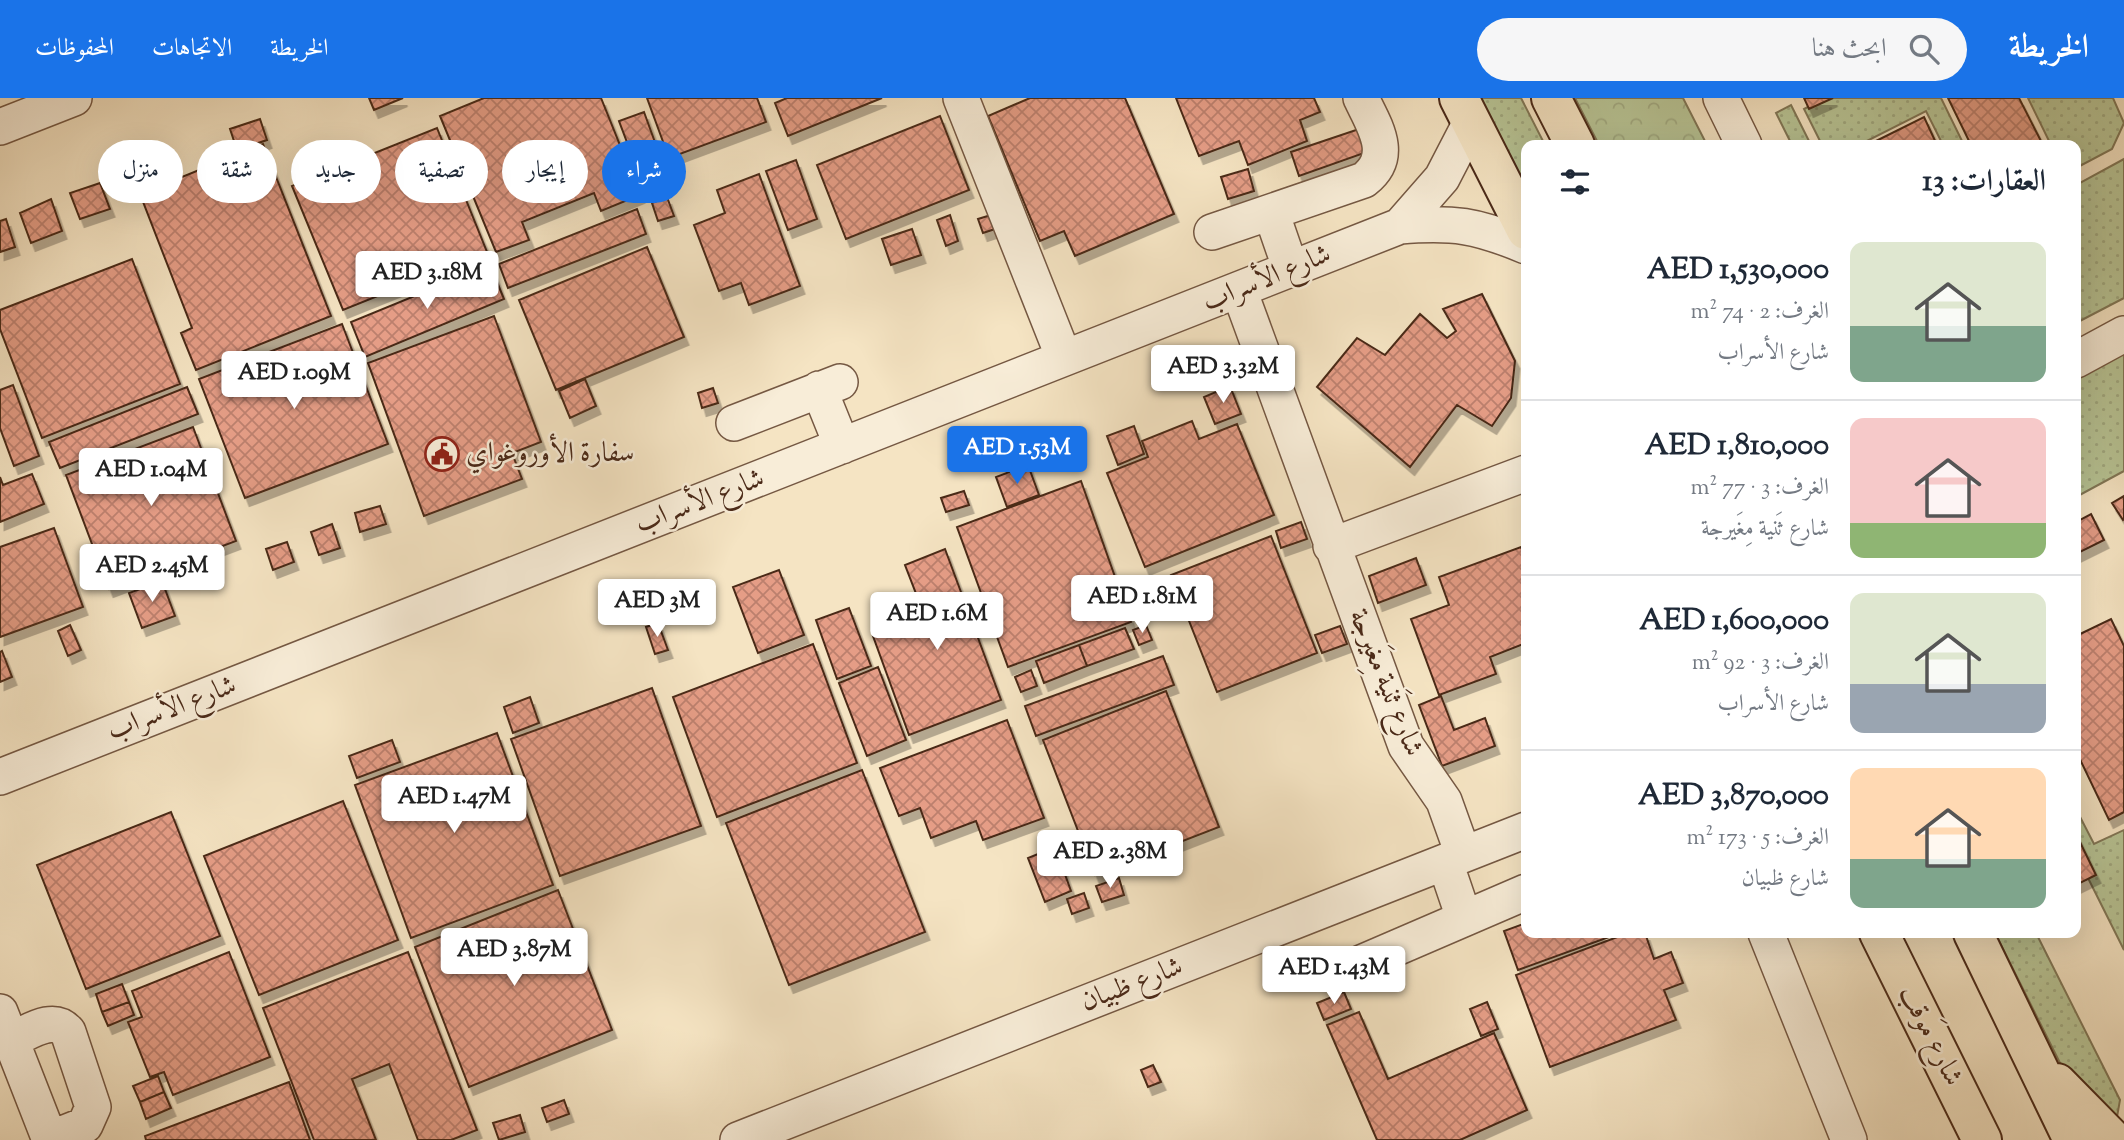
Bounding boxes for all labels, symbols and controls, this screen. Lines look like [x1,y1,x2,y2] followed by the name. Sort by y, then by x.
[1477,18,1967,81] search box
[2009,25,2089,73] text: الخريطة
[1905,30,1943,68] icon: search
[1812,31,1887,68] text: ابحث هنا
[35,32,114,66] text: المحفوظات
[152,32,232,66] text: الاتجاهات
[270,32,329,66] text: الخريطة
[98,140,183,203] chip: منزل
[197,140,277,203] chip: شقة
[291,140,381,203] chip: جديد
[395,140,488,203] chip: تصفية
[502,140,588,203] chip: إيجار
[602,140,686,203] chip: شراء
[1922,161,2046,204] text: العقارات: 13
[1556,163,1594,201] icon: filters
[1196,234,1338,324] street label: شارع الأسراب
[1647,249,1829,292] text: AED 1,530,000
[347,252,507,311] pin: AED 3.18M
[372,257,483,290] text: AED 3.18M
[1906,270,1990,354] icon: home
[1691,296,1829,329] text: الغرف: 2 · 74 m²
[1717,337,1829,370] text: شارع الأسراب
[1143,345,1303,405] pin: AED 3.32M
[1167,351,1279,384] text: AED 3.32M
[214,352,374,411] pin: AED 1.09M
[237,357,351,390] text: AED 1.09M
[1644,425,1829,468] text: AED 1,810,000
[937,426,1097,486] pin: AED 1.53M
[963,432,1071,465] text: AED 1.53M
[466,433,634,474] place label: سفارة الأوروغواي
[423,435,461,473] public building icon: سفارة الأوروغواي
[1906,446,1990,530] icon: home
[71,448,231,508] pin: AED 1.04M
[95,454,207,487] text: AED 1.04M
[629,458,771,546] street label: شارع الأسراب
[1691,472,1829,505] text: الغرف: 3 · 77 m²
[1701,513,1829,546] text: شارع ثَنية مِغَيرجة
[72,545,232,604] pin: AED 2.45M
[96,550,208,583] text: AED 2.45M
[1062,575,1222,635] pin: AED 1.81M
[600,580,714,639] pin: AED 3M
[1087,581,1197,614] text: AED 1.81M
[614,585,700,618] text: AED 3M
[865,592,1009,652] pin: AED 1.6M
[886,598,988,631] text: AED 1.6M
[1639,600,1829,643] text: AED 1,600,000
[1336,602,1436,763] street label: شارع ثَنية مِغَيرجة
[1906,621,1990,705] icon: home
[1692,647,1829,680] text: الغرف: 3 · 92 m²
[101,665,243,753] street label: شارع الأسراب
[1717,688,1829,721] text: شارع الأسراب
[1638,775,1829,818] text: AED 3,870,000
[374,776,534,835] pin: AED 1.47M
[397,781,511,814] text: AED 1.47M
[1906,796,1990,880] icon: home
[1686,822,1829,855] text: الغرف: 5 · 173 m²
[1030,830,1190,890] pin: AED 2.38M
[1053,836,1167,869] text: AED 2.38M
[1741,863,1829,896] text: شارع ظبيان
[434,928,594,988] pin: AED 3.87M
[457,934,571,967] text: AED 3.87M
[1254,946,1414,1006] pin: AED 1.43M
[1075,947,1189,1024] street label: شارع ظبيان
[1278,952,1390,985] text: AED 1.43M
[1887,977,1975,1094] street label: شارع مَوقب

